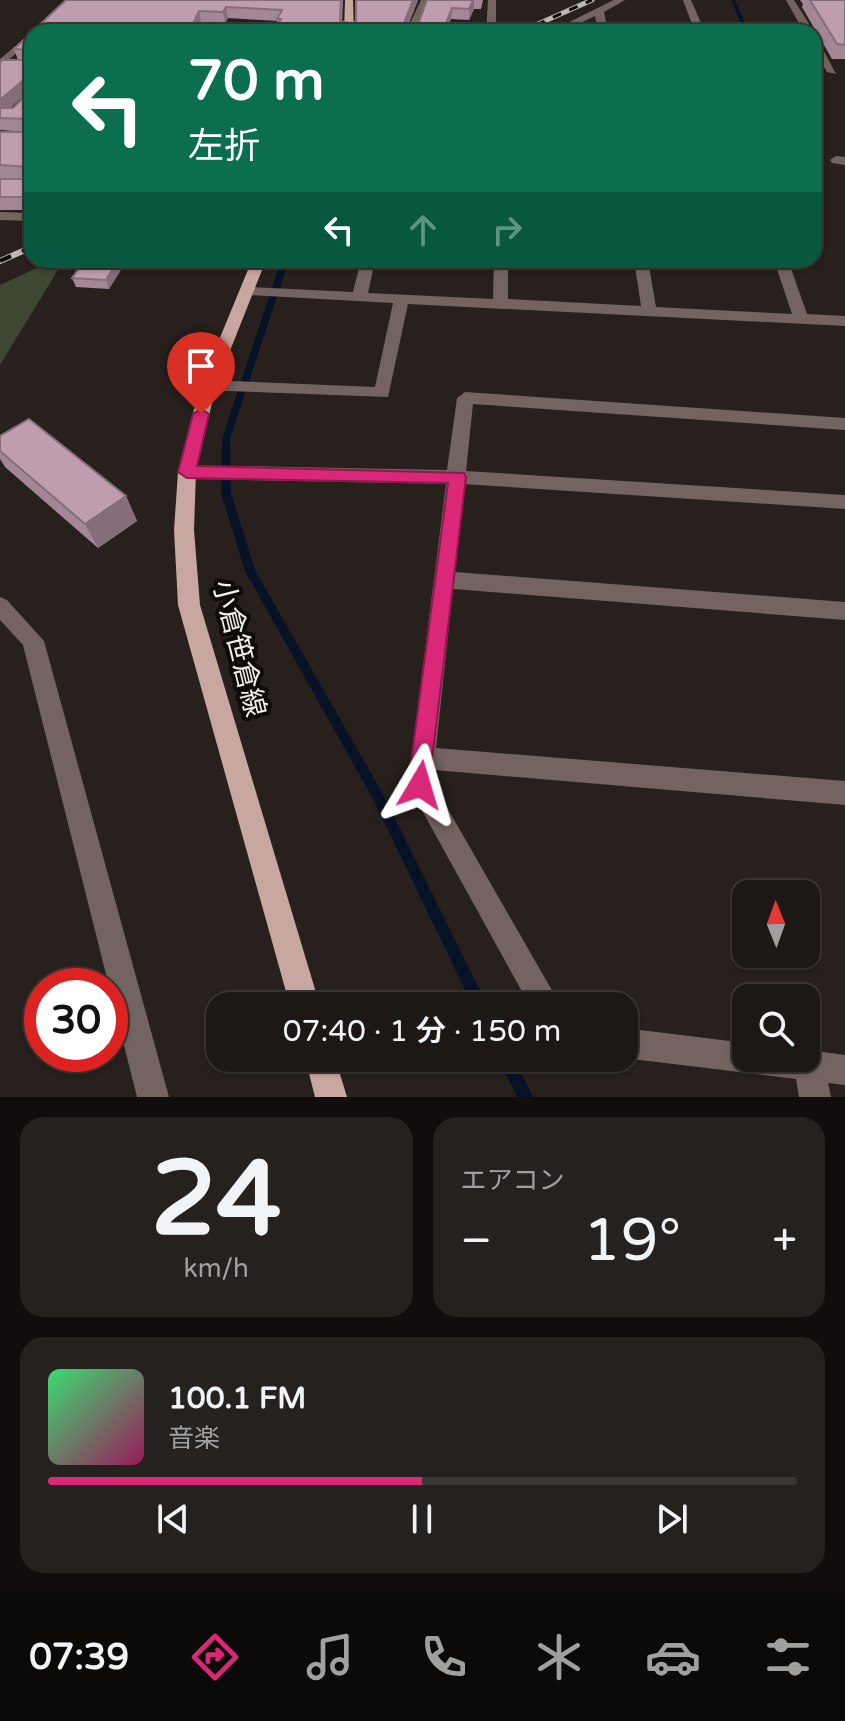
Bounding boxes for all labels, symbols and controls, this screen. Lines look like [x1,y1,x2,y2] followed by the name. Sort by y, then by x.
[188,48,324,115] text: 70 m
[56,56,160,160] icon: left
[188,125,260,168] text: 左折
[317,208,361,252] icon: left
[401,208,445,252] icon: ahead
[485,208,529,252] icon: right
[167,332,235,414] pin
[179,344,223,388] icon: arrive
[206,576,272,720] street label: 小倉笹倉線
[378,743,462,827] position arrow
[732,880,820,968] north arrow
[732,880,820,1072] map controls
[24,968,128,1072] speed limit sign: 30
[732,984,820,1072] button: search
[283,1013,561,1050] text: 07:40 · 1 分 · 150 m
[151,1138,282,1263] text: 24
[461,1165,565,1196] text: エアコン
[583,1205,681,1277] text: 19°
[461,1215,492,1268] text: −
[772,1215,797,1268] text: +
[184,1253,249,1284] text: km/h
[168,1380,306,1417] text: 100.1 FM
[168,1423,220,1454] text: 音楽
[151,1497,195,1541] icon: previous
[400,1497,444,1541] icon: pause
[650,1497,694,1541] icon: next
[187,1629,243,1685] icon: directions
[302,1629,358,1685] icon: music
[416,1629,472,1685] icon: phone
[531,1629,587,1685] icon: climate
[645,1629,701,1685] icon: car
[760,1629,816,1685] icon: filters
[29,1636,129,1679] text: 07:39

